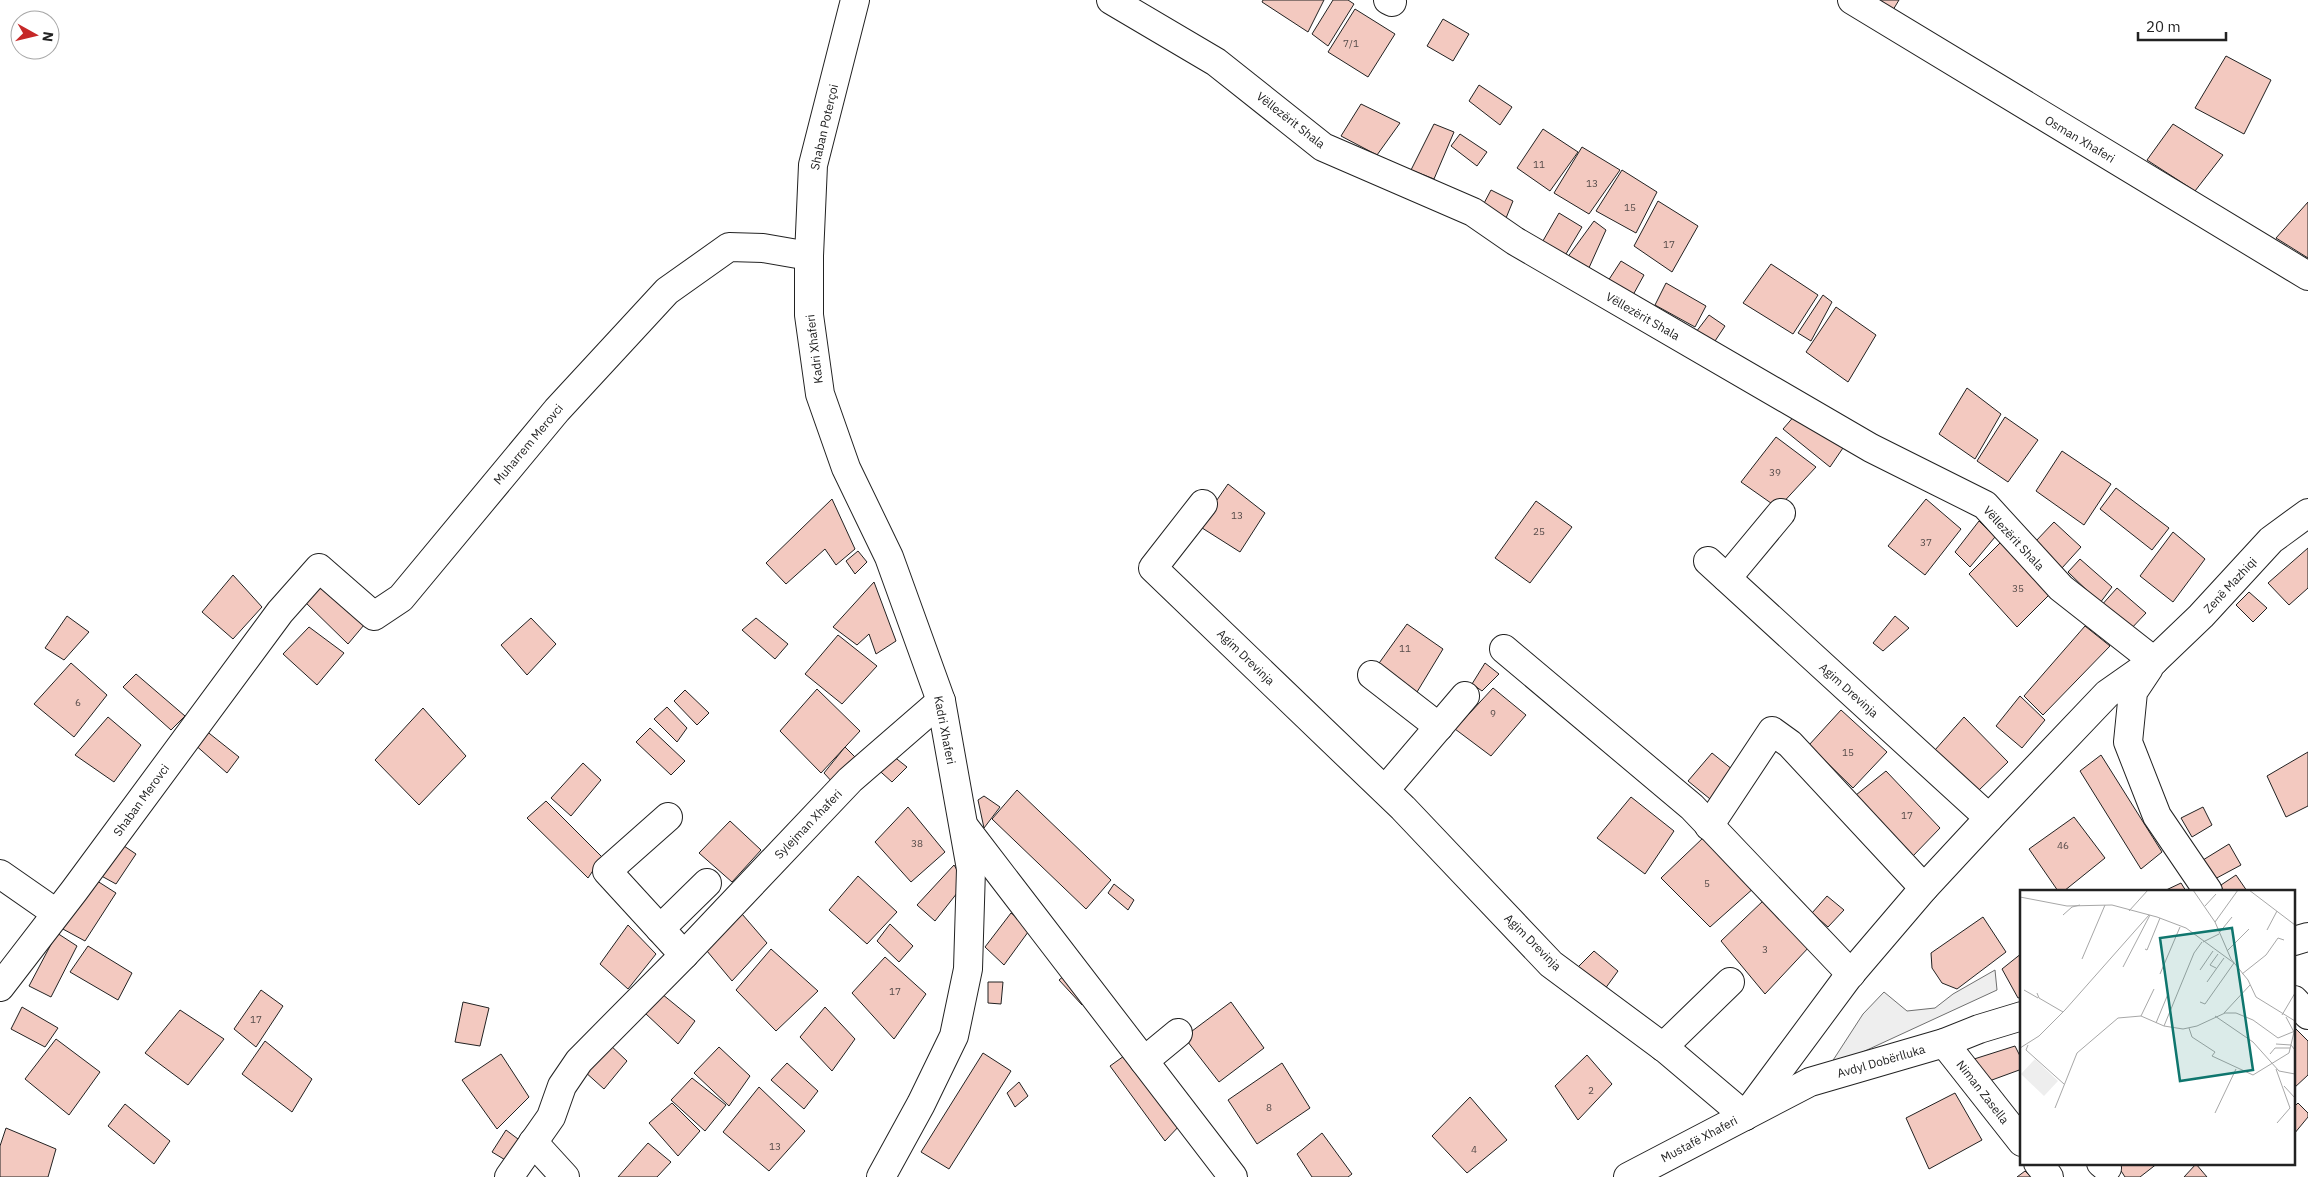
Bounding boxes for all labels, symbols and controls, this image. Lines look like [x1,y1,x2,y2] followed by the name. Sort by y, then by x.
[10,10,60,60] north arrow
[2138,10,2226,42] scale bar
[2146,17,2181,36] text: 20 m
[38,31,57,43] text: N
[1343,37,1359,50] house number: 7/1
[807,83,841,171] street label: Shaban Poterçoi
[1254,89,1329,152] street label: Vëllezërit Shala
[2042,112,2118,166] street label: Osman Xhaferi
[1533,158,1545,171] house number: 11
[1586,177,1598,190] house number: 13
[1624,201,1636,214] house number: 15
[1663,238,1675,251] house number: 17
[1603,289,1683,344] street label: Vëllezërit Shala
[802,314,826,384] street label: Kadri Xhaferi
[490,401,566,487] street label: Muharrem Merovci
[1769,466,1781,479] house number: 39
[1980,503,2048,574] street label: Vëllezërit Shala
[1231,509,1243,522] house number: 13
[1533,525,1545,538] house number: 25
[1920,536,1932,549] house number: 37
[2200,554,2260,616] street label: Zenë Mazhiqi
[2012,582,2024,595] house number: 35
[1214,626,1278,689] street label: Agim Drevinja
[1399,642,1411,655] house number: 11
[1816,660,1882,721] street label: Agim Drevinja
[931,694,959,766] street label: Kadri Xhaferi
[75,696,81,709] house number: 6
[1490,707,1496,720] house number: 9
[1842,746,1854,759] house number: 15
[110,761,172,839] street label: Shaban Merovci
[771,786,845,862] street label: Sylejman Xhaferi
[1901,809,1913,822] house number: 17
[911,837,923,850] house number: 38
[2057,839,2069,852] house number: 46
[1704,877,1710,890] house number: 5
[2020,890,2296,1164] inset map
[1501,910,1565,974] street label: Agim Drevinja
[1762,943,1768,956] house number: 3
[889,985,901,998] house number: 17
[250,1013,262,1026] house number: 17
[1835,1041,1927,1081] street label: Avdyl Dobërlluka
[1953,1057,2013,1127] street label: Niman Zasella
[1588,1084,1594,1097] house number: 2
[1266,1101,1272,1114] house number: 8
[1658,1113,1740,1165] street label: Mustafë Xhaferi
[769,1140,781,1153] house number: 13
[1471,1143,1477,1156] house number: 4

